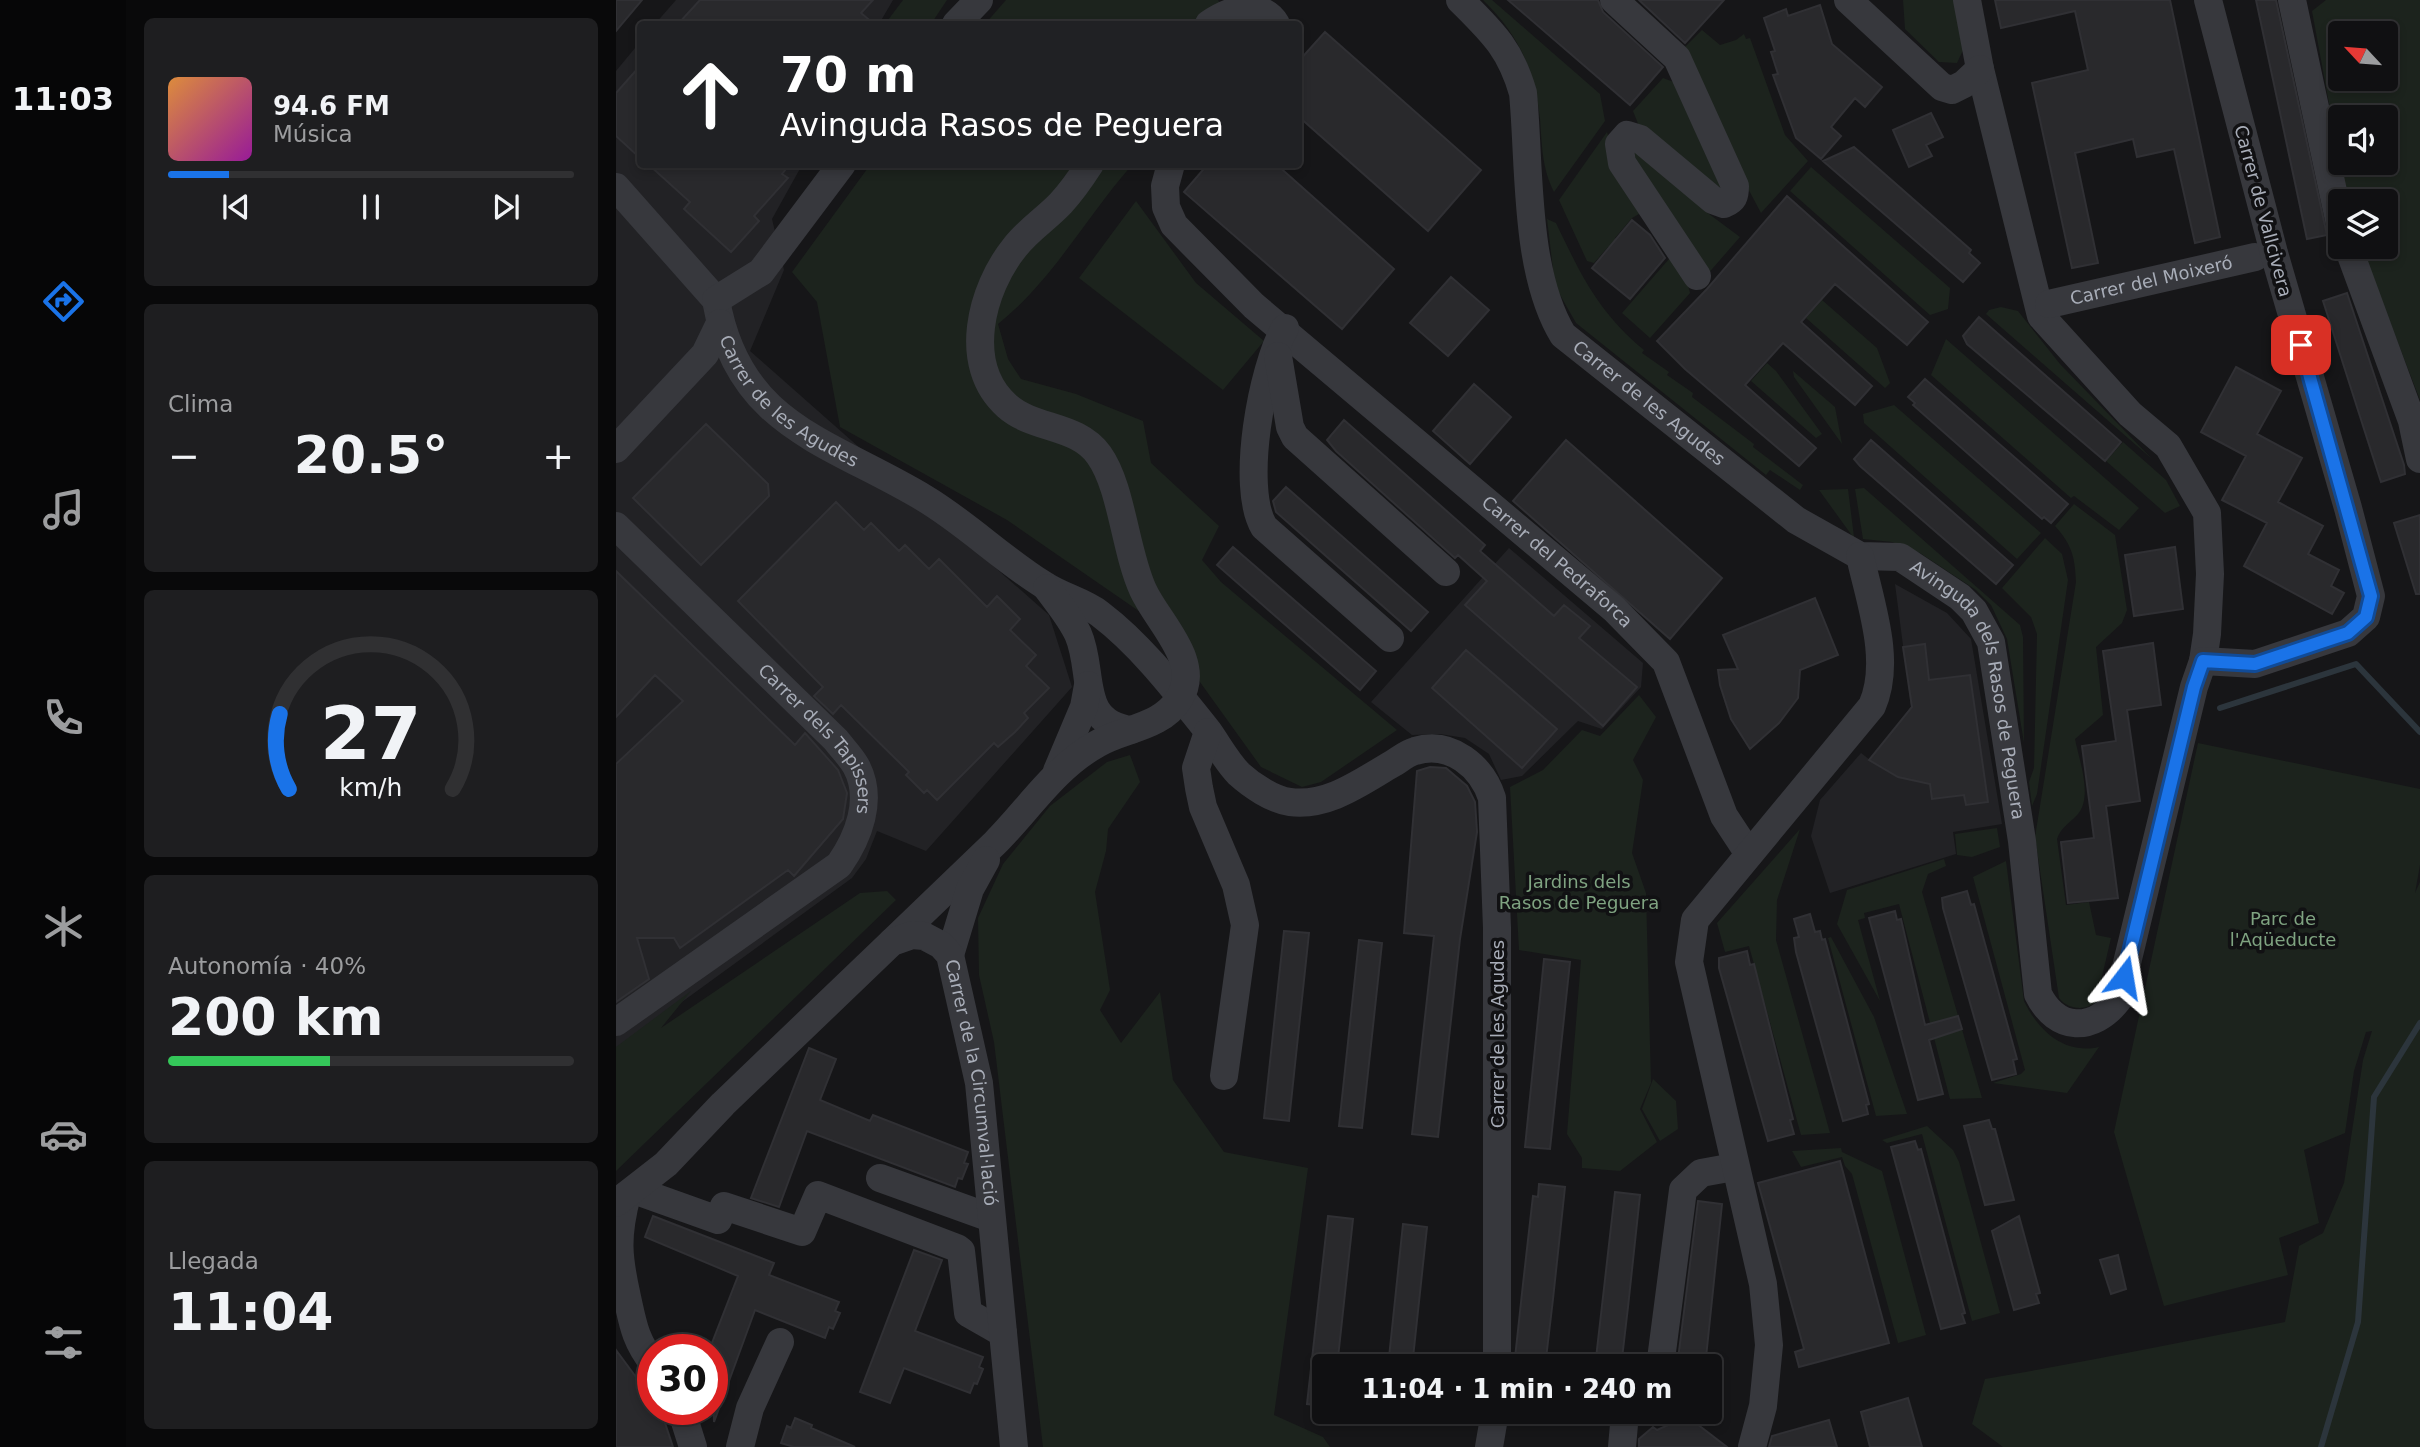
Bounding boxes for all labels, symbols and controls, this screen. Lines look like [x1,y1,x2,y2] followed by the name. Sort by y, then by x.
[2328,21,2398,91] north arrow
[2328,21,2398,259] map controls
[780,47,916,104] text: 70 m
[665,49,756,140] icon: ahead
[12,80,114,118] text: 11:03
[273,91,390,121] text: 94.6 FM
[2328,105,2398,175] button: sound
[780,106,1224,144] text: Avinguda Rasos de Peguera
[273,121,353,147] text: Música
[2230,123,2297,299] street label: Carrer de Vallcivera
[217,188,255,226] icon: previous
[352,188,390,226] icon: pause
[487,188,525,226] icon: next
[2328,189,2398,259] button: layers
[2068,251,2235,309] street label: Carrer del Moixeró
[39,277,88,326] icon: directions
[2271,315,2331,375] pin
[2282,326,2320,364] icon: arrive
[716,332,862,471] street label: Carrer de les Agudes
[1569,336,1729,470] street label: Carrer de les Agudes
[168,391,233,417] text: Clima
[294,425,448,485] text: 20.5°
[168,434,200,478] text: −
[542,434,574,478] text: +
[39,485,88,534] icon: music
[1478,491,1637,632] street label: Carrer del Pedraforca
[1906,556,2030,821] street label: Avinguda dels Rasos de Peguera
[754,659,875,816] street label: Carrer dels Tapissers
[320,692,422,777] text: 27
[39,693,88,742] icon: phone
[339,773,403,802] text: km/h
[1499,871,1659,913] park label: Jardins dels Rasos de Peguera
[39,902,88,951] icon: climate
[2230,908,2336,950] park label: Parc de l'Aqüeducte
[1487,940,1508,1128] street label: Carrer de les Agudes
[2087,940,2161,1014] position arrow
[168,953,366,979] text: Autonomía · 40%
[941,957,1002,1207] street label: Carrer de la Circumval·lació
[168,987,383,1047] text: 200 km
[39,1110,88,1159] icon: car
[168,1248,259,1274] text: Llegada
[168,1282,334,1342] text: 11:04
[39,1318,88,1367] icon: filters
[637,1334,728,1425] speed limit sign: 30
[1362,1374,1672,1404] text: 11:04 · 1 min · 240 m

